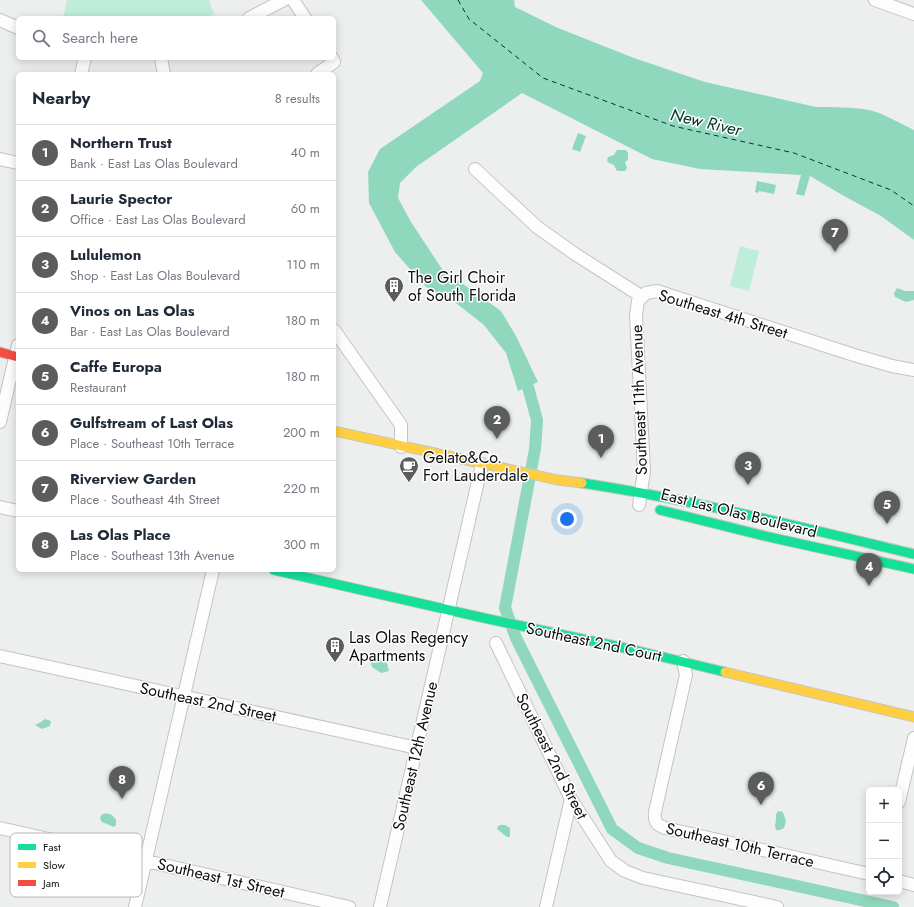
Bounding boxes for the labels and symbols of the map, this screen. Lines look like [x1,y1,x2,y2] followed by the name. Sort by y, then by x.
[668,102,745,142] water label: New River
[822,219,848,252] pin: 7
[408,266,516,307] place label: The Girl Choir of South Florida
[383,275,405,303] building icon: The Girl Choir of South Florida
[656,283,790,345] street label: Southeast 4th Street
[625,324,653,476] street label: Southeast 11th Avenue
[484,406,510,439] pin: 2
[588,425,614,458] pin: 1
[423,446,528,487] place label: Gelato&Co. Fort Lauderdale
[735,452,761,485] pin: 3
[398,455,420,483] cafe icon: Gelato&Co. Fort Lauderdale
[659,482,819,544] street label: East Las Olas Boulevard
[874,491,900,524] pin: 5
[557,509,577,529] your location
[856,553,882,586] pin: 4
[524,616,664,668] street label: Southeast 2nd Court
[349,626,469,667] place label: Las Olas Regency Apartments
[324,635,346,663] building icon: Las Olas Regency Apartments
[138,676,278,728] street label: Southeast 2nd Street
[387,679,443,833] street label: Southeast 12th Avenue
[510,689,594,823] street label: Southeast 2nd Street
[109,766,135,799] pin: 8
[748,772,774,805] pin: 6
[664,817,816,873] street label: Southeast 10th Terrace
[10,833,142,897] legend
[43,839,61,855] text: Fast
[155,852,287,904] street label: Southeast 1st Street
[43,857,65,873] text: Slow
[41,875,60,891] text: Jam

